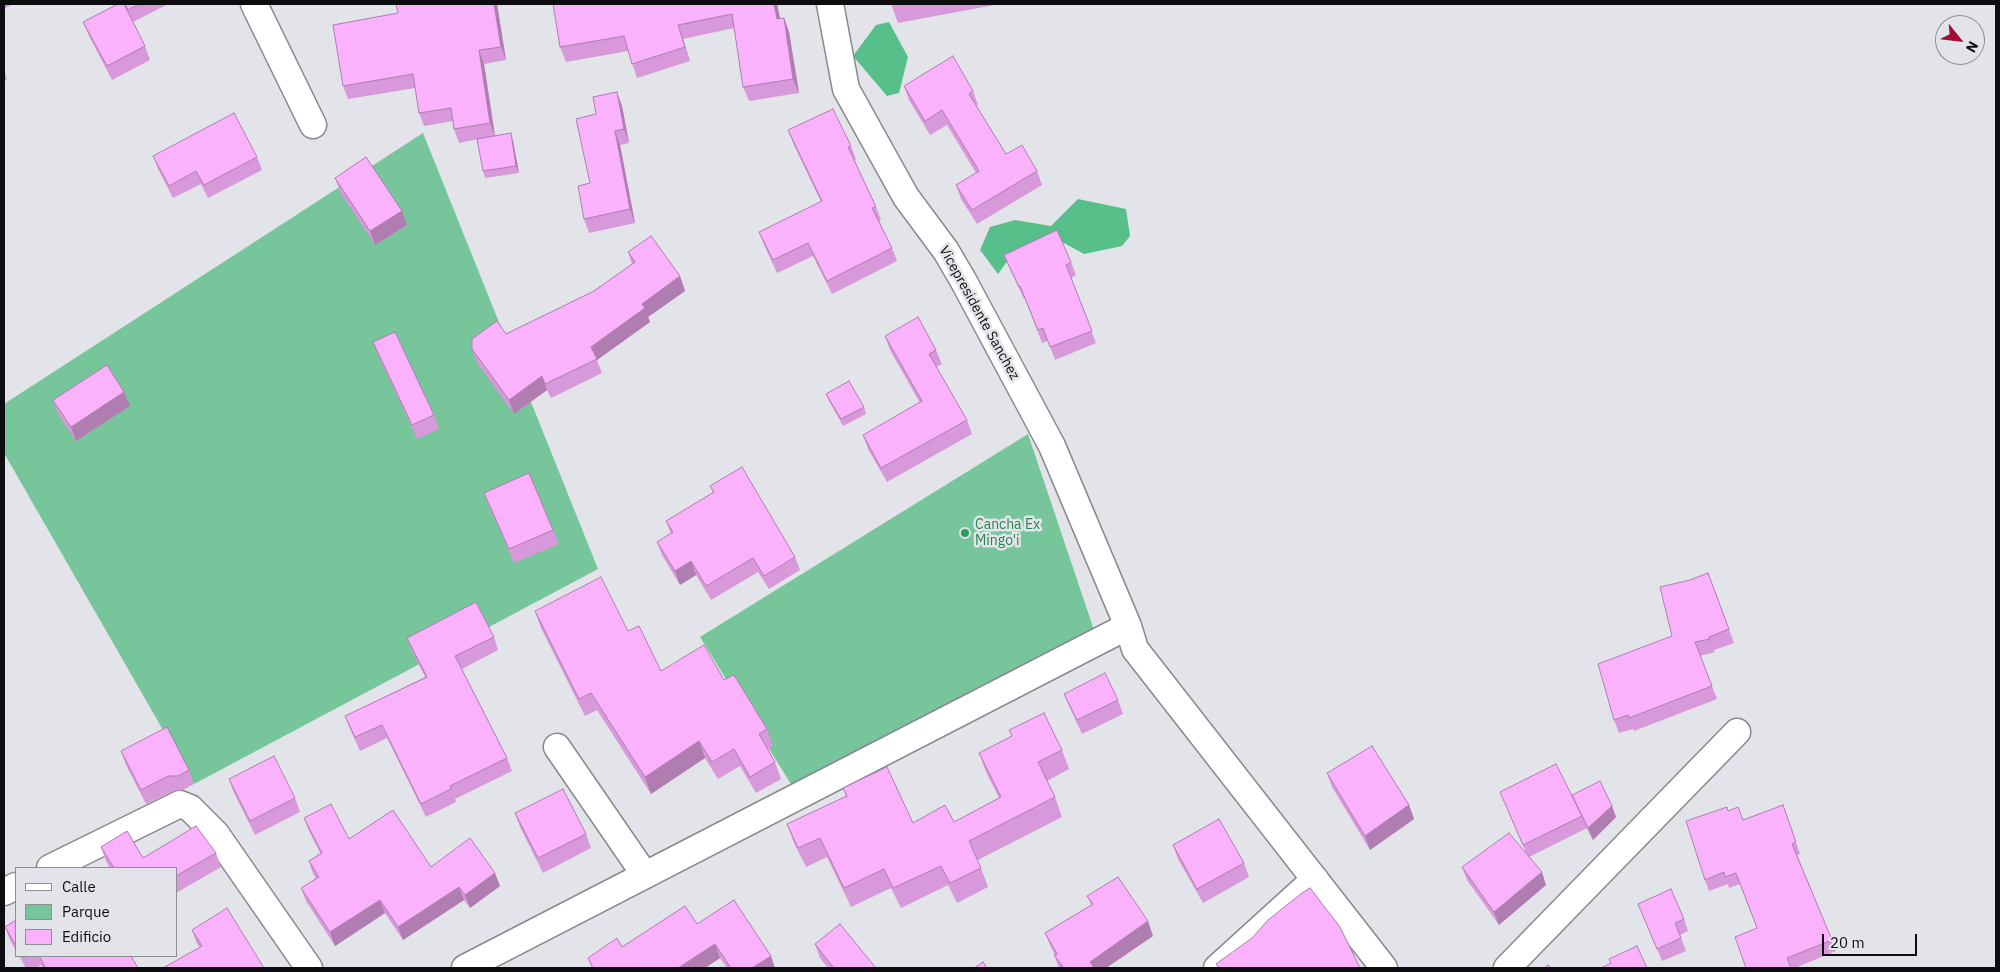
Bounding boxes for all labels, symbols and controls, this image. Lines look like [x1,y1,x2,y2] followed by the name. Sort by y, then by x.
[1935,15,1985,65] north arrow
[1962,38,1983,56] text: N
[935,243,1023,383] street label: Vicepresidente Sanchez
[975,517,1040,550] place label: Cancha Ex Mingo'i
[959,527,971,539] marker: Cancha Ex Mingo'i
[15,867,178,957] legend
[62,877,96,896] text: Calle
[62,902,110,921] text: Parque
[1825,924,1920,956] scale bar
[62,927,111,946] text: Edificio
[1830,933,1865,952] text: 20 m

